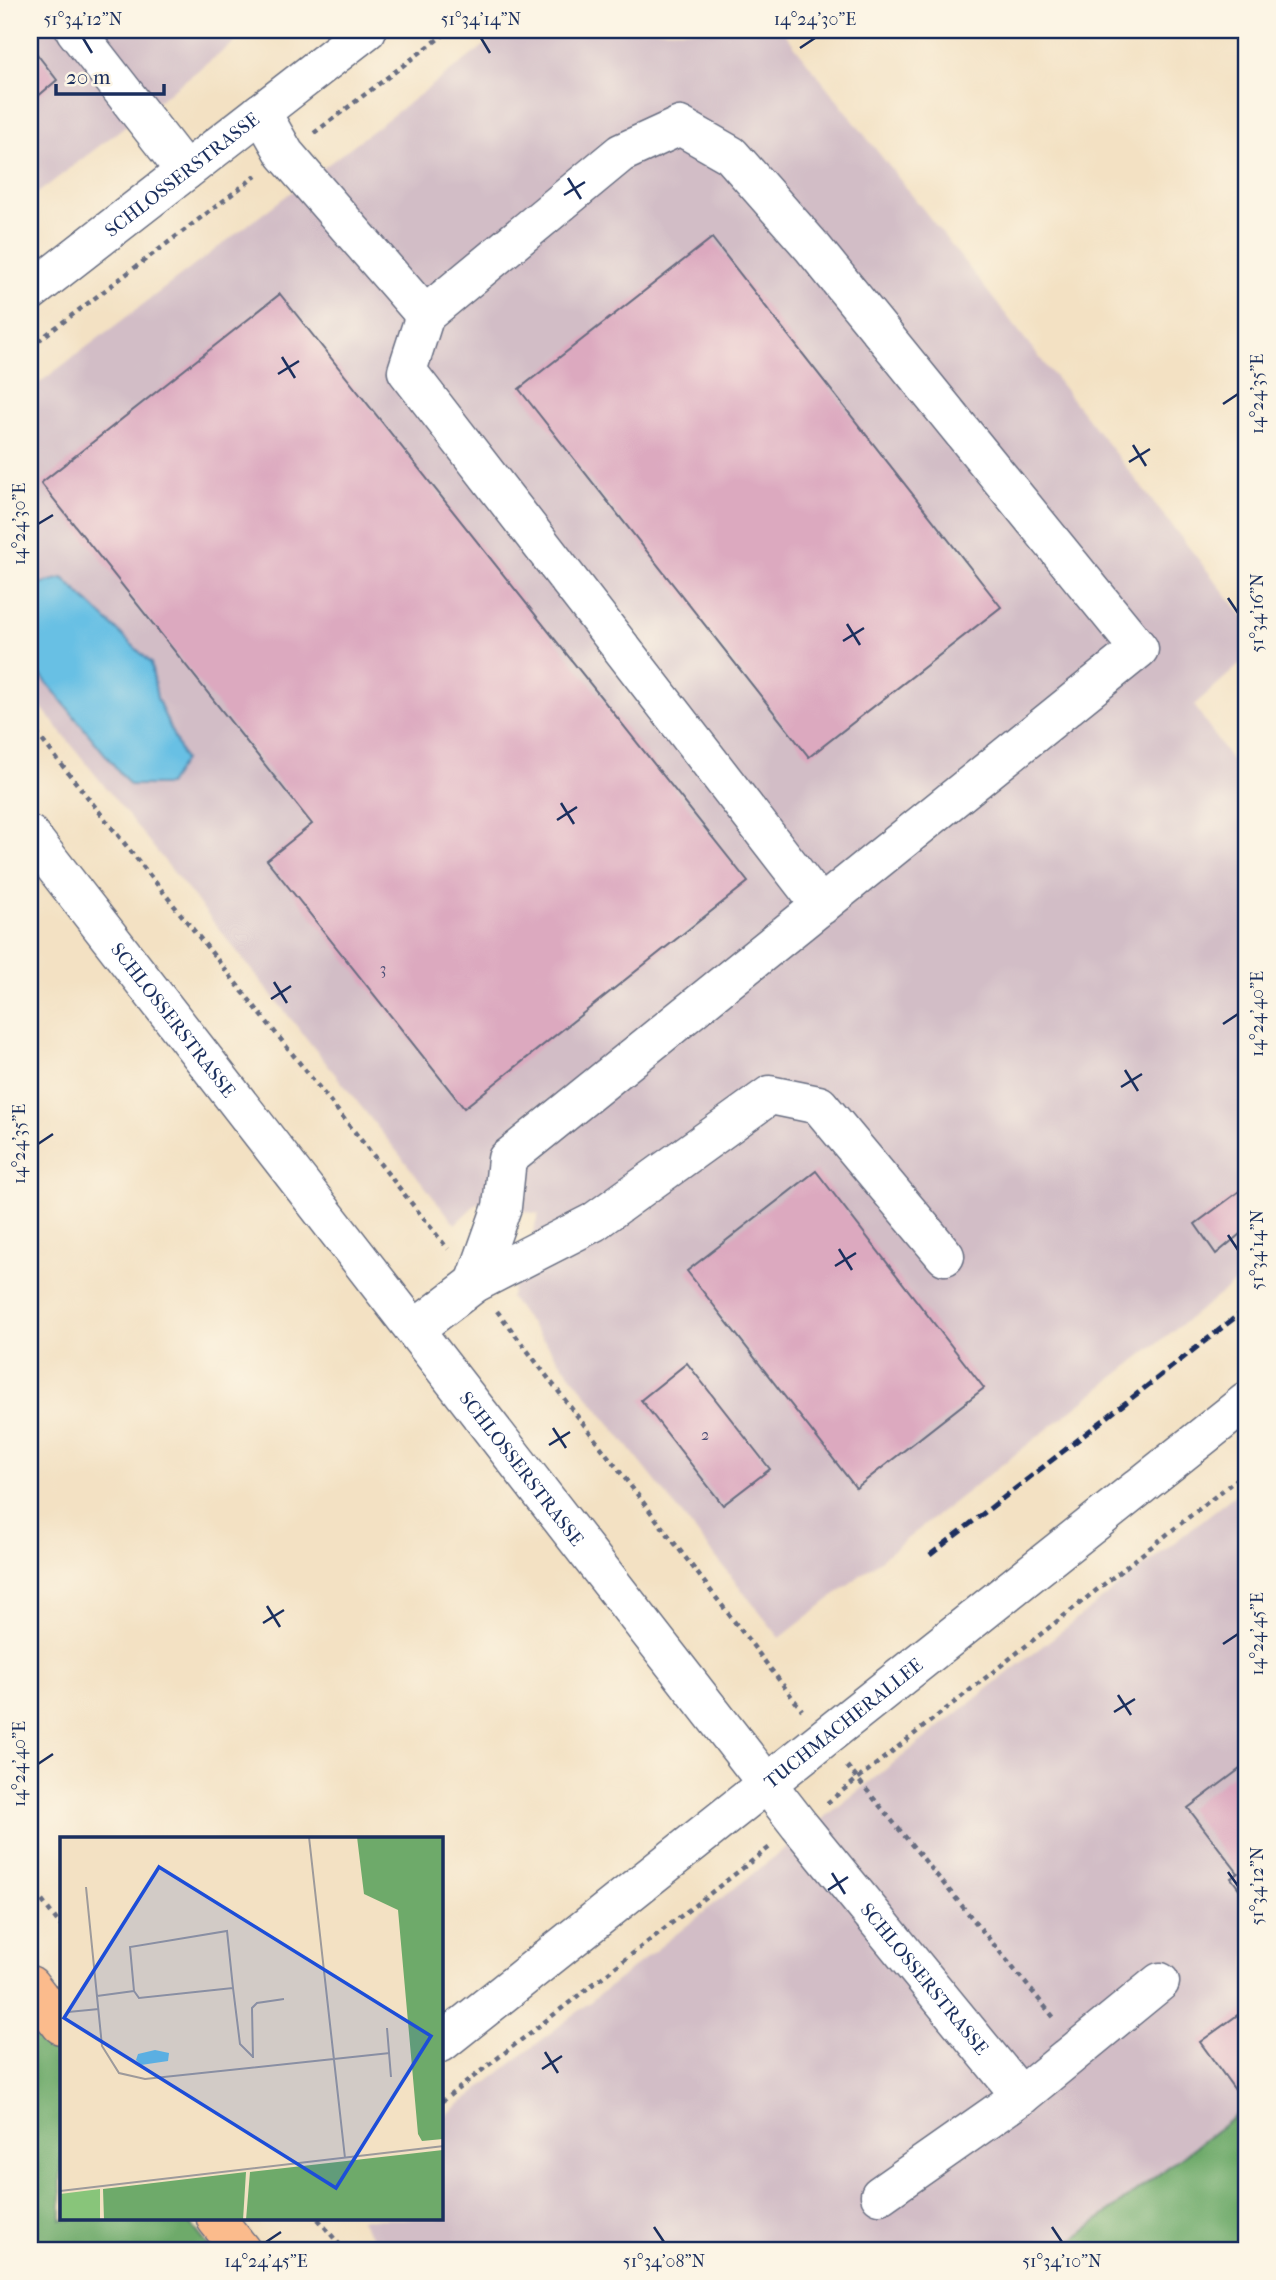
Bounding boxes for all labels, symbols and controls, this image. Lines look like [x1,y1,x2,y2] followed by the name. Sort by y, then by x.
[44,9,123,30] text: 51°34'12"N
[441,9,522,30] text: 51°34'14"N
[774,9,856,30] text: 14°24'30"E
[56,52,164,96] scale bar
[66,65,111,89] text: 20 m
[101,108,264,242] street label: SCHLOSSERSTRASSE
[1247,354,1268,434] text: 14°24'35"E
[9,483,30,565] text: 14°24'30"E
[1247,573,1268,653] text: 51°34'16"N
[106,939,240,1102] street label: SCHLOSSERSTRASSE
[380,959,386,978] house number: 3
[1247,971,1268,1057] text: 14°24'40"E
[9,1104,30,1184] text: 14°24'35"E
[1247,1209,1268,1290] text: 51°34'14"N
[454,1388,588,1551] street label: SCHLOSSERSTRASSE
[701,1425,709,1444] house number: 2
[1247,1592,1268,1676] text: 14°24'45"E
[760,1654,928,1793] street label: TUCHMACHERALLEE
[9,1721,30,1807] text: 14°24'40"E
[60,1837,443,2220] inset map
[1247,1846,1268,1925] text: 51°34'12"N
[856,1899,993,2060] street label: SCHLOSSERSTRASSE
[224,2251,308,2272] text: 14°24'45"E
[623,2251,705,2272] text: 51°34'08"N
[1022,2251,1102,2272] text: 51°34'10"N

